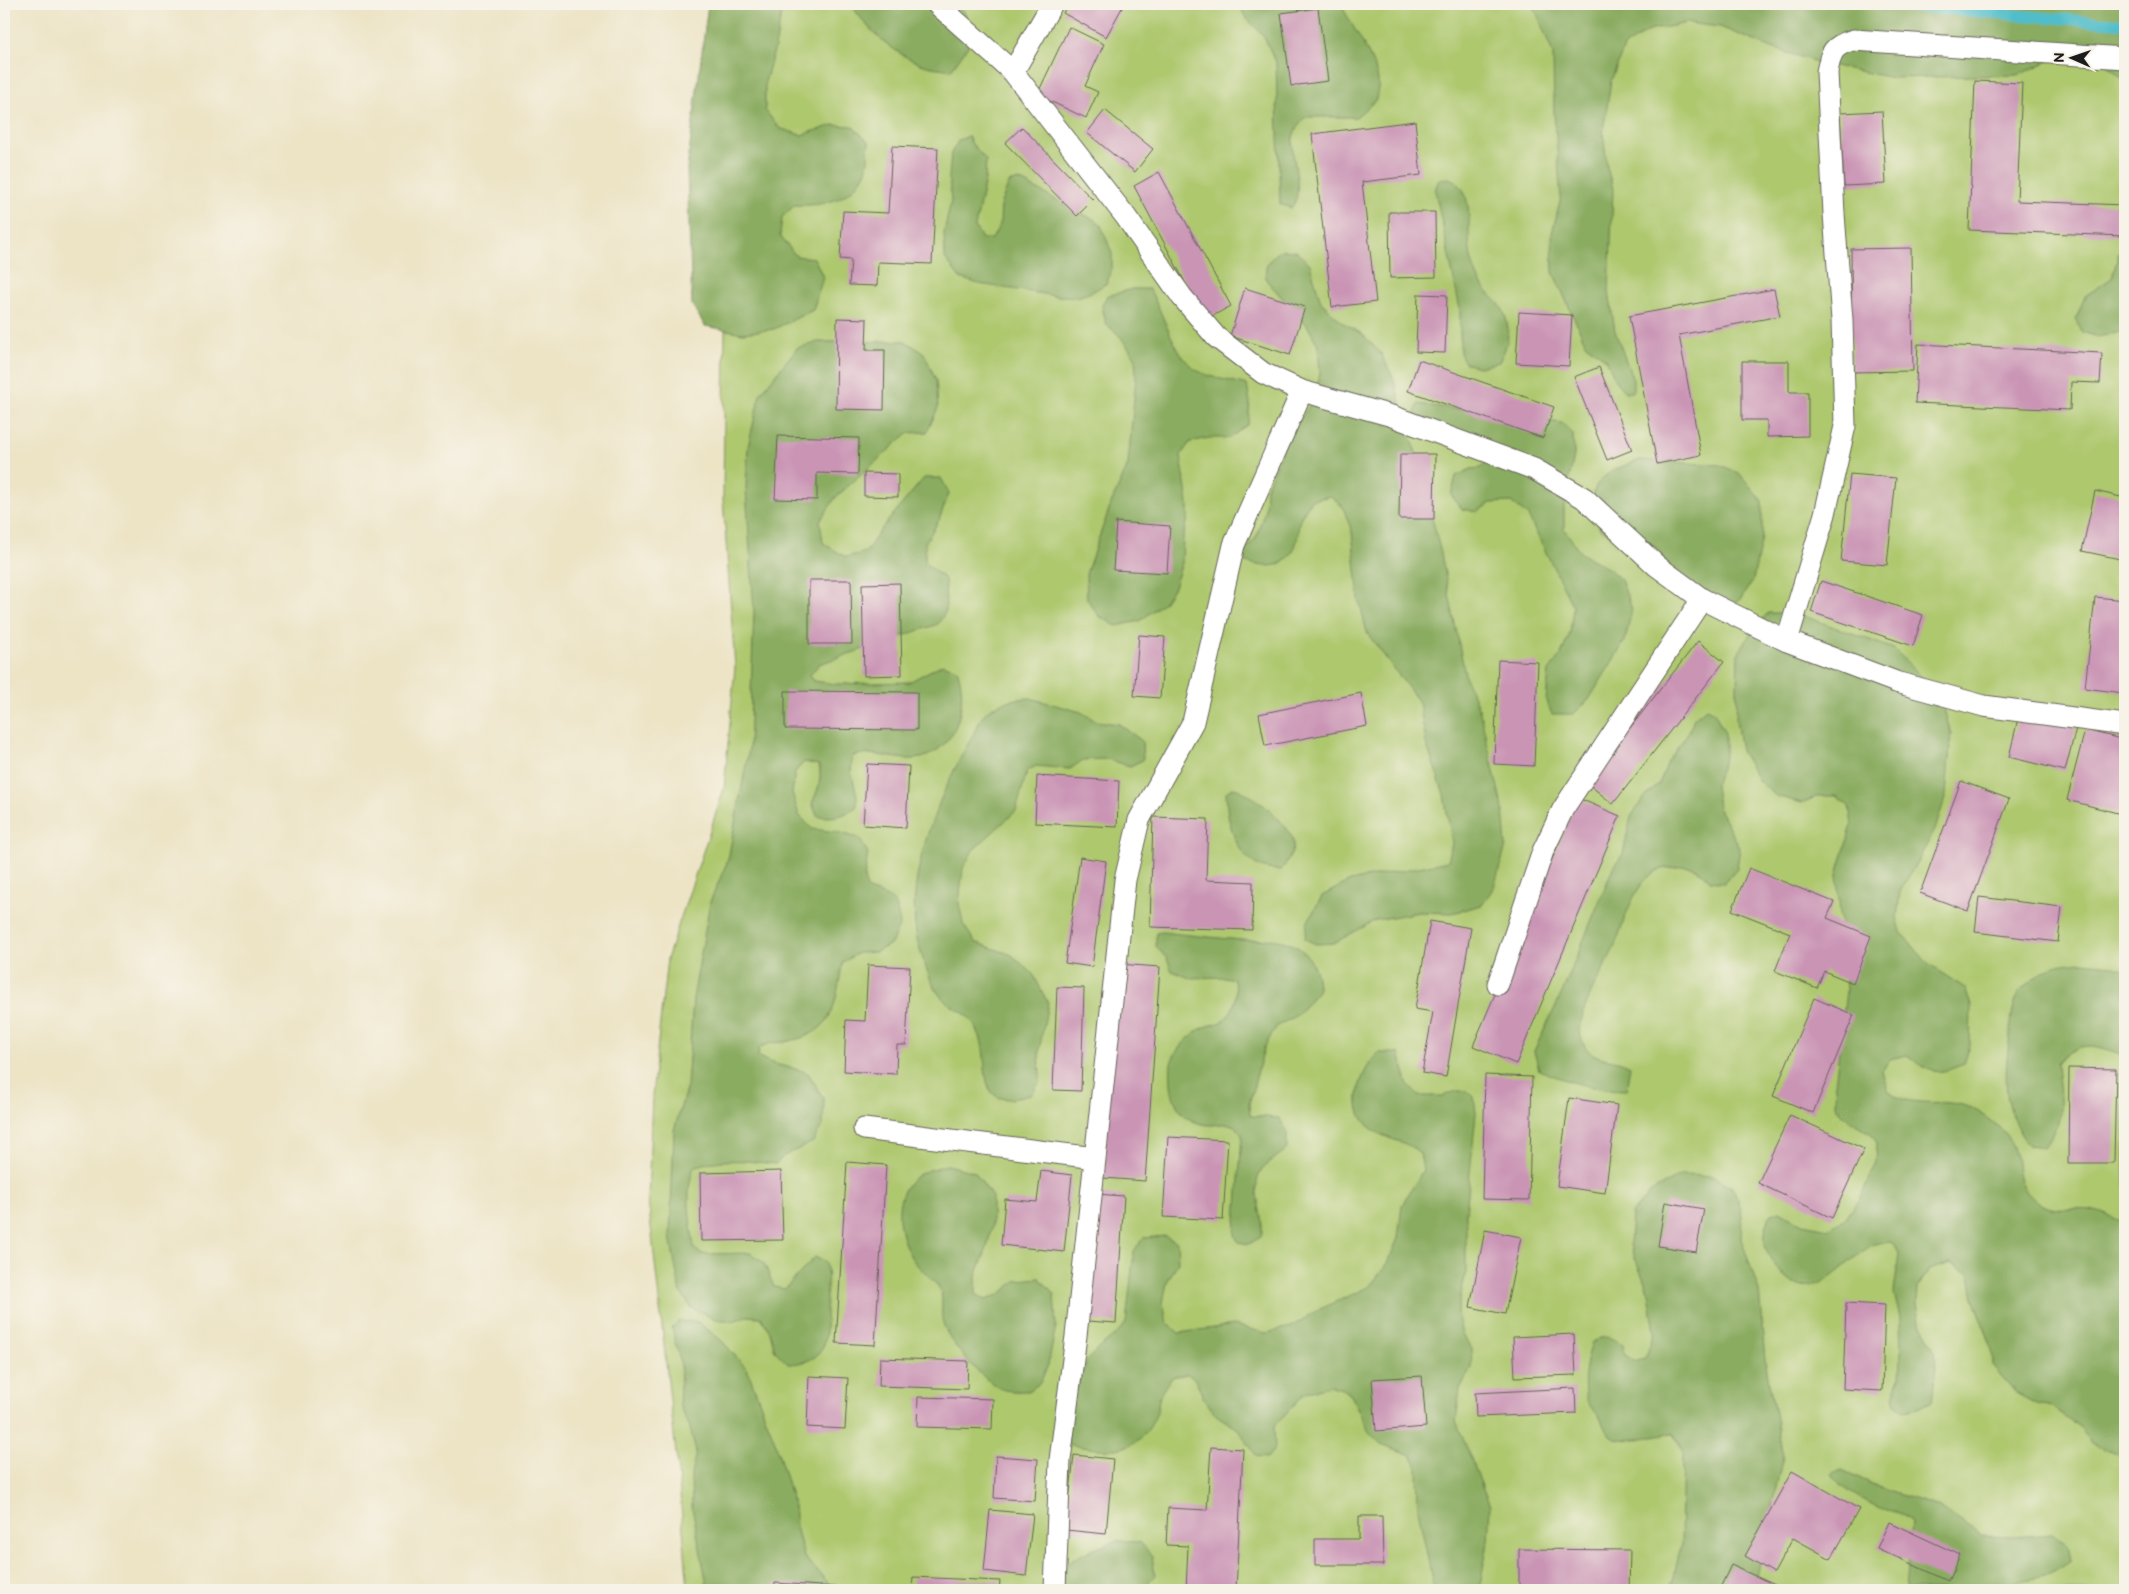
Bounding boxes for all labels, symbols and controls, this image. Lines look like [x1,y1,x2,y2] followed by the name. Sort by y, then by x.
[2046,32,2096,82] north arrow
[2051,52,2068,63] text: N

